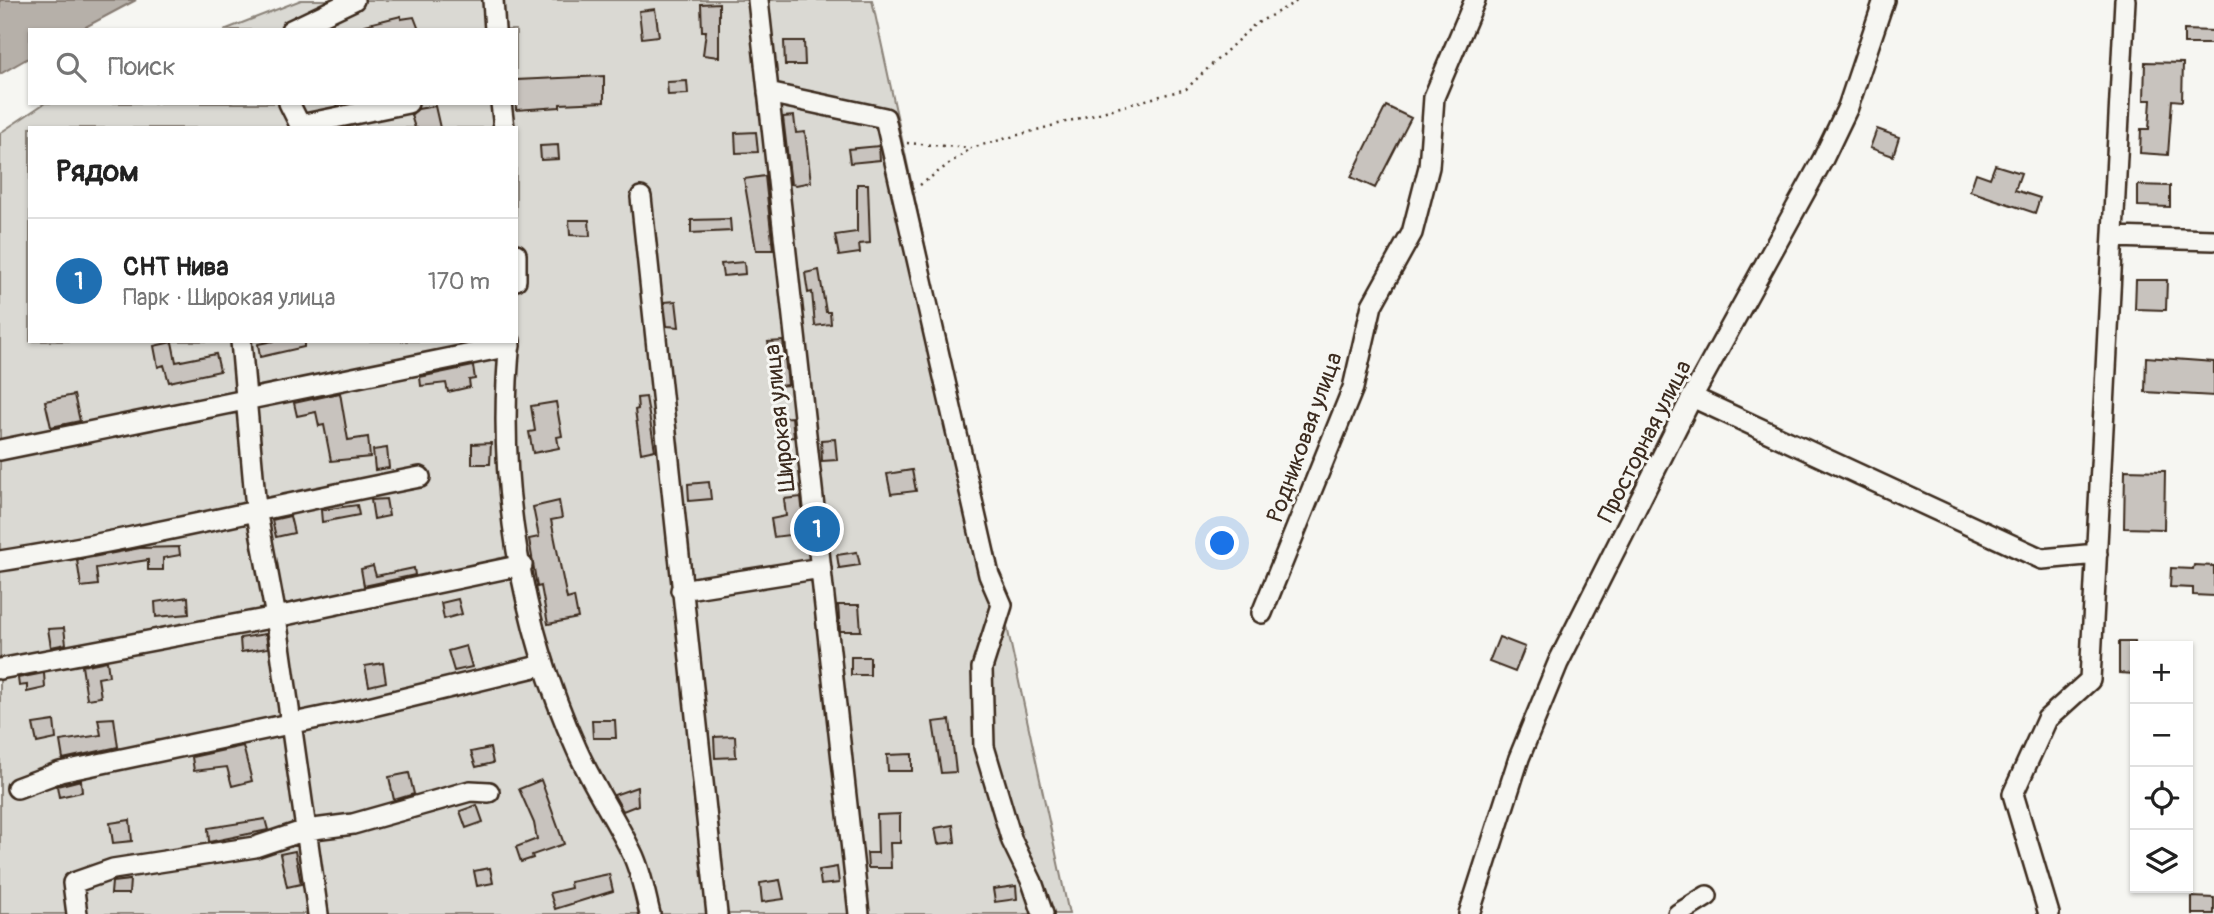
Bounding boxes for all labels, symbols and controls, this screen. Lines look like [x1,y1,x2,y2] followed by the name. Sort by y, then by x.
[28,28,518,105] search box
[52,48,90,86] icon: search
[108,51,176,83] text: Поиск
[56,153,139,190] text: Рядом
[123,251,228,283] text: СНТ Нива
[75,267,84,296] text: 1
[428,267,490,296] text: 170 m
[123,283,336,312] text: Парк · Широкая улица
[757,343,802,493] street label: Широкая улица
[1260,348,1349,526] street label: Родниковая улица
[1591,355,1698,527] street label: Просторная улица
[794,503,840,555] pin: 1
[1205,526,1239,560] your location
[2130,641,2193,893] map controls
[2130,641,2193,704] button: +
[2130,704,2193,767] button: −
[2130,767,2193,830] button: locate
[2130,830,2193,893] button: layers

